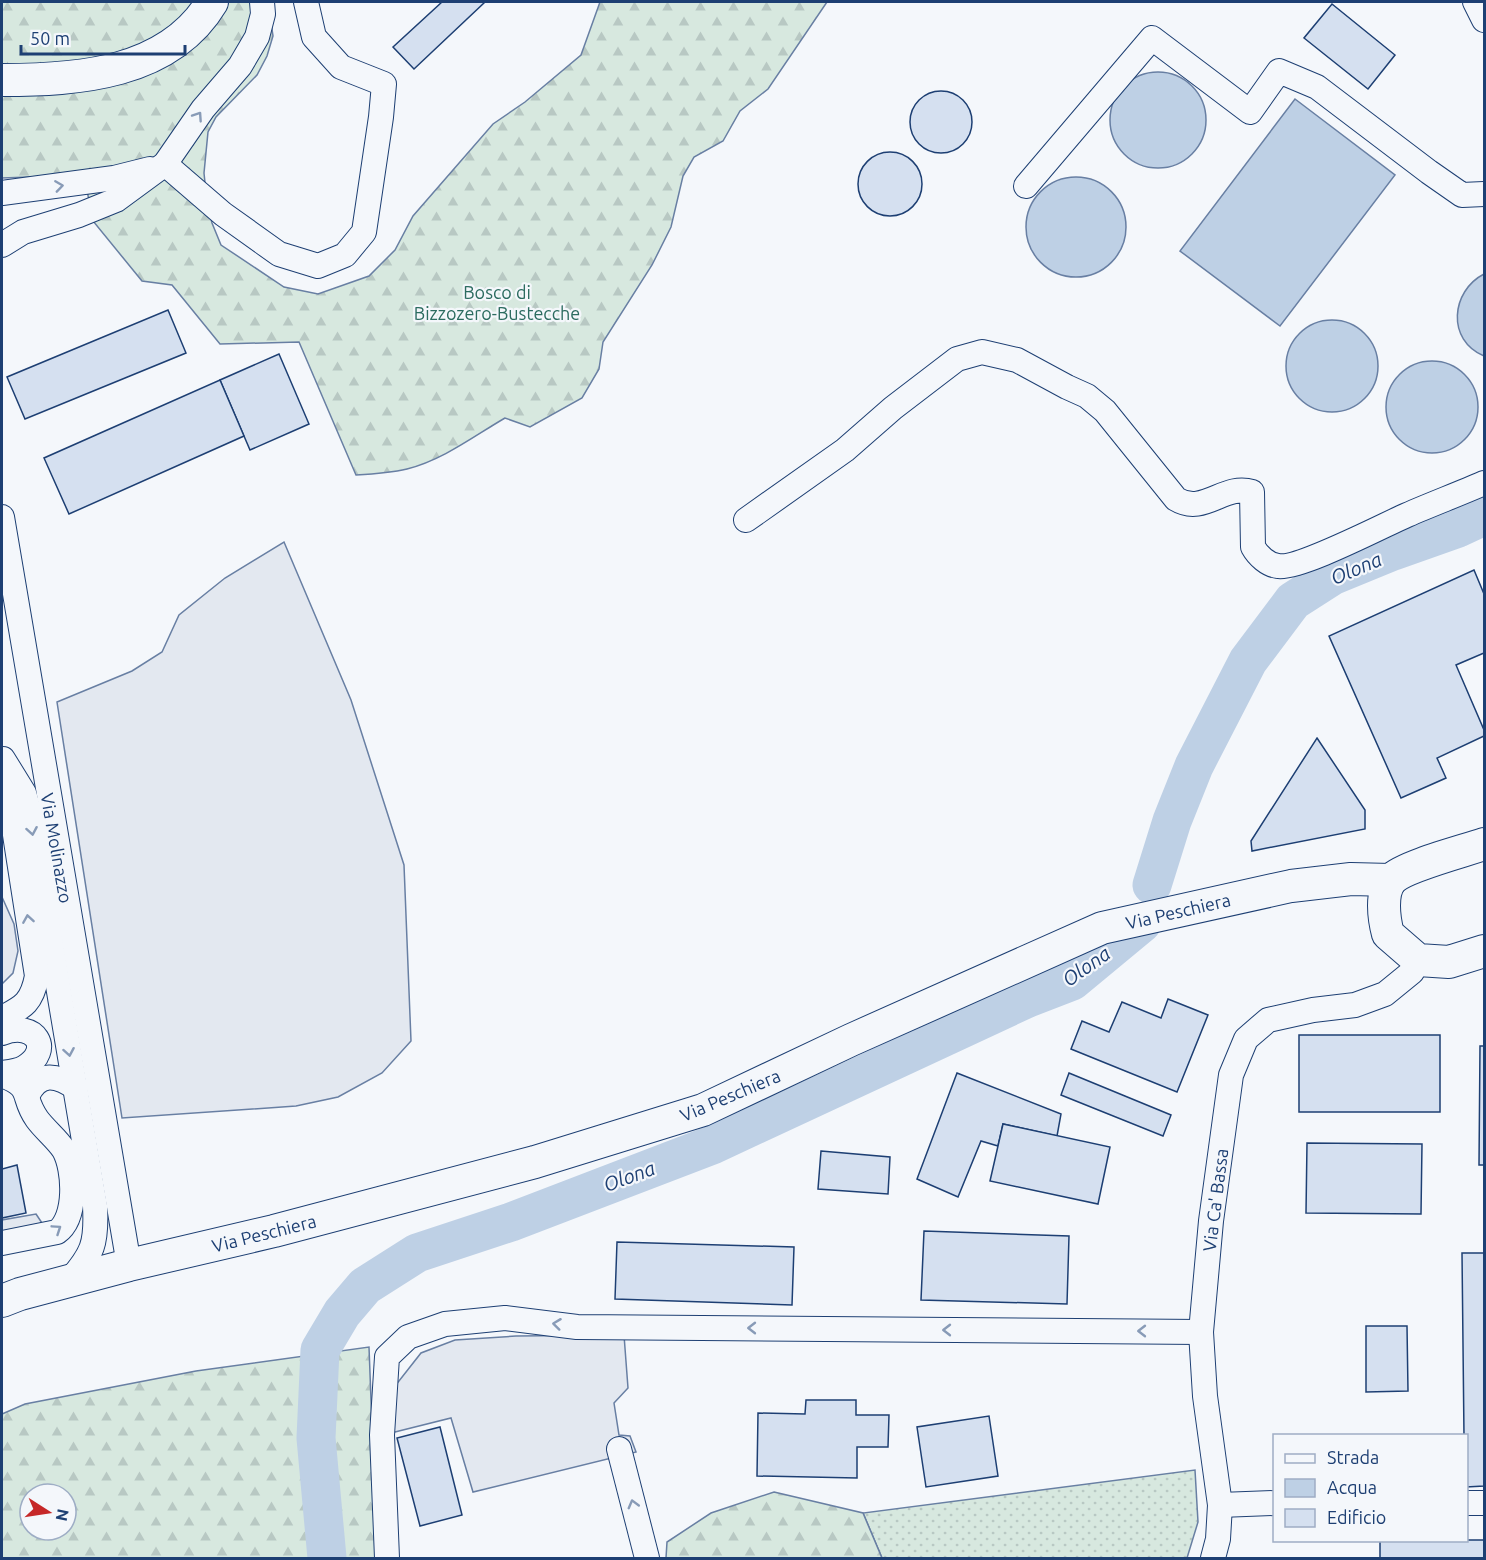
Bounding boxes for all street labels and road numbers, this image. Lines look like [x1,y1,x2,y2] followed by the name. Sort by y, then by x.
[37,791,77,905] street label: Via Molinazzo
[1124,889,1232,933] street label: Via Peschiera
[677,1065,783,1125] street label: Via Peschiera
[1199,1147,1231,1253] street label: Via Ca' Bassa
[210,1210,318,1256] street label: Via Peschiera

